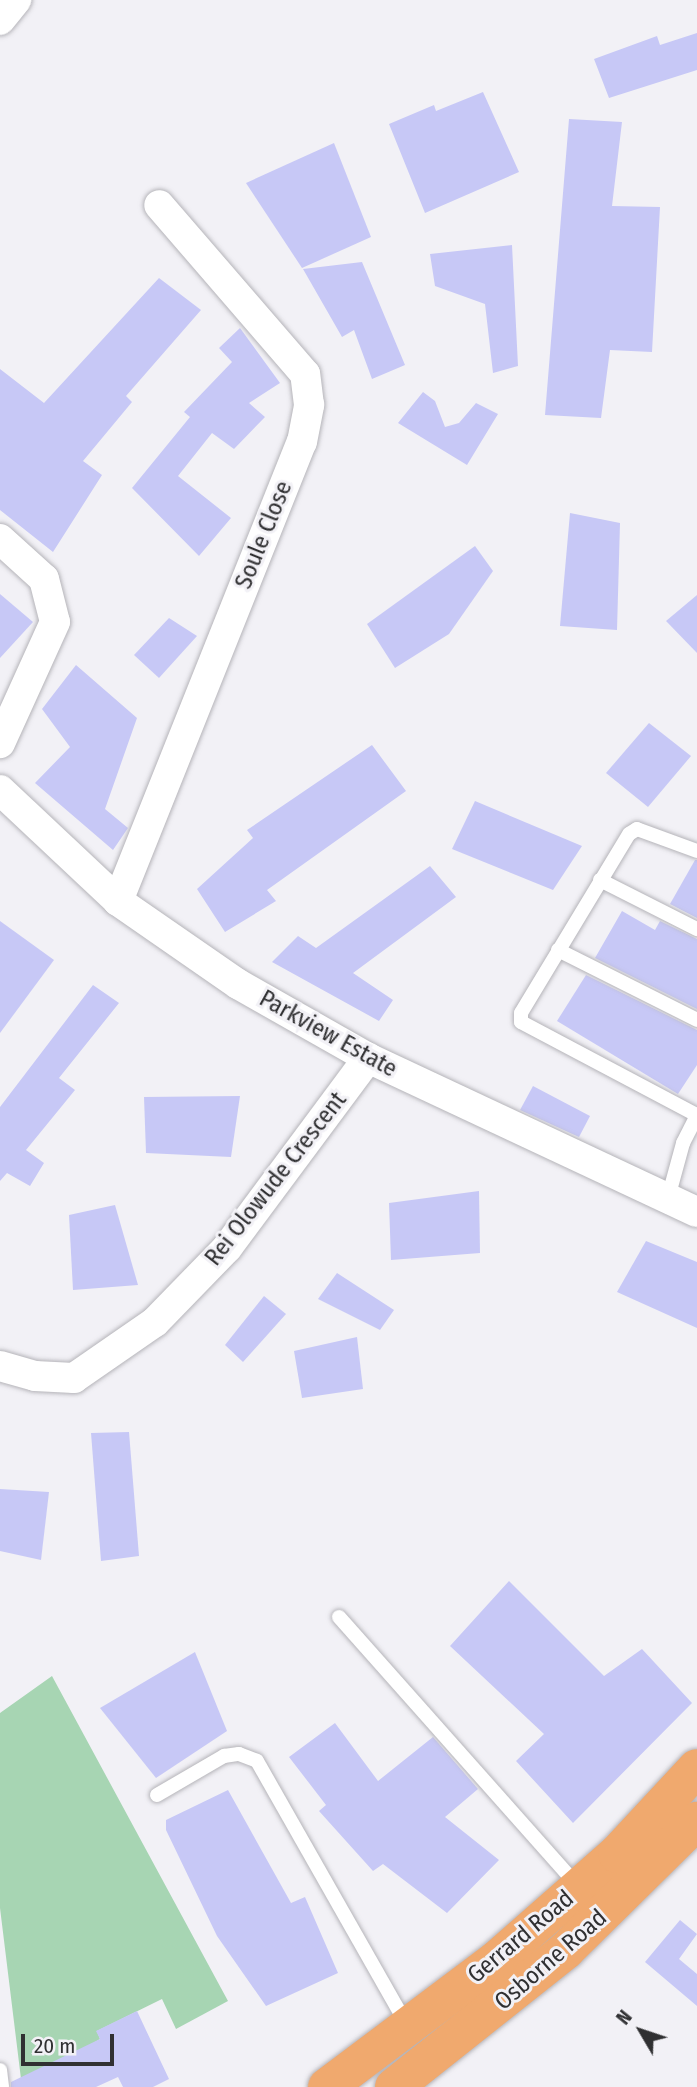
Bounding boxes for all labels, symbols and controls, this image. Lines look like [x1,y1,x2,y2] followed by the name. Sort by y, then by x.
[229,477,299,593] street label: Soule Close
[254,984,402,1084] street label: Parkview Estate
[199,1086,353,1272] street label: Rei Olowude Crescent
[462,1884,580,1990] street label: Gerrard Road
[489,1904,613,2016] street label: Osborne Road
[606,1996,676,2066] north arrow
[612,2006,637,2029] text: N
[24,2021,117,2064] scale bar
[34,2033,75,2059] text: 20 m

